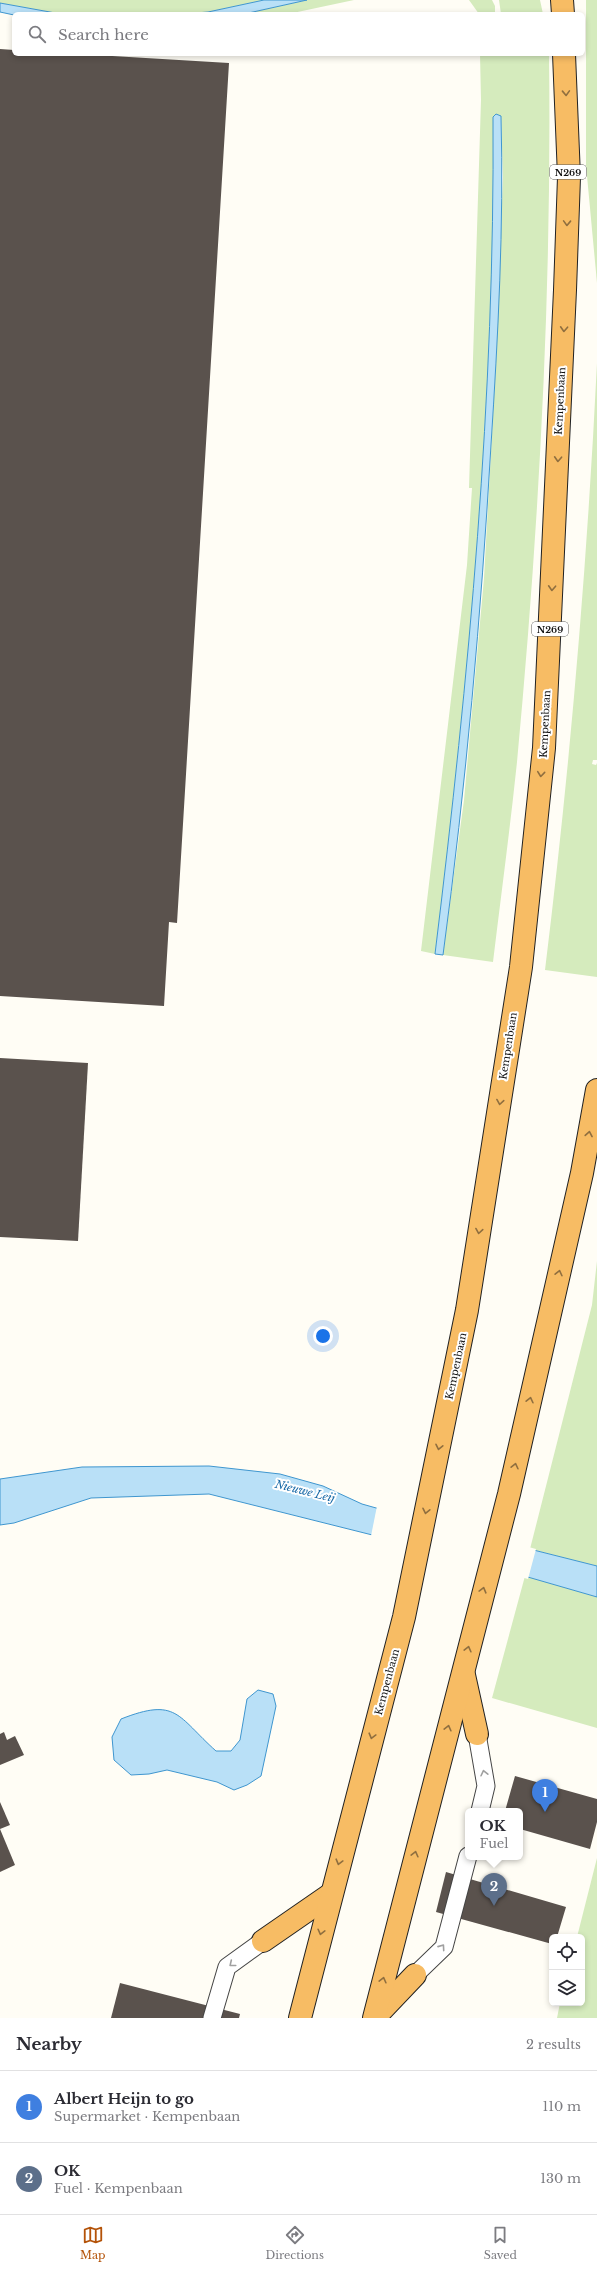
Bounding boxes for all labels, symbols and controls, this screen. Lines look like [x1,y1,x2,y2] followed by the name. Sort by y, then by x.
[12,12,585,56] search box
[26,23,48,45] icon: search
[58,25,149,44] text: Search here
[561,90,570,96] one-way arrow
[550,165,586,179] road number: N269
[563,220,572,226] one-way arrow
[559,326,568,332] one-way arrow
[552,367,568,435] street label: Kempenbaan
[553,456,562,462] one-way arrow
[547,585,556,591] one-way arrow
[532,622,568,636] road number: N269
[537,690,553,758] street label: Kempenbaan
[537,771,546,777] one-way arrow
[496,1011,520,1081] street label: Kempenbaan
[496,1099,505,1105] one-way arrow
[584,1131,593,1138] one-way arrow
[476,1228,484,1234] one-way arrow
[554,1270,562,1276] one-way arrow
[313,1326,333,1346] your location
[443,1331,469,1401] street label: Kempenbaan
[525,1397,534,1404] one-way arrow
[435,1444,444,1450] one-way arrow
[510,1463,519,1470] one-way arrow
[273,1477,337,1505] water label: Nieuwe Leij
[422,1508,430,1514] one-way arrow
[478,1587,487,1594] one-way arrow
[463,1646,471,1652] one-way arrow
[372,1647,402,1717] street label: Kempenbaan
[443,1725,451,1731] one-way arrow
[369,1733,377,1739] one-way arrow
[480,1770,488,1776] one-way arrow
[532,1779,558,1812] pin: 1
[465,1808,523,1860] popup
[479,1816,506,1835] text: OK
[479,1835,509,1852] text: Fuel
[411,1851,419,1857] one-way arrow
[335,1858,344,1865] one-way arrow
[481,1873,507,1906] pin: 2
[318,1929,326,1935] one-way arrow
[549,1934,585,2006] map controls
[549,1934,585,1970] button: locate
[437,1945,444,1952] one-way arrow
[229,1959,236,1966] one-way arrow
[549,1970,585,2006] button: layers
[379,1977,387,1983] one-way arrow
[16,2034,82,2055] text: Nearby
[526,2036,581,2053] text: 2 results
[54,2089,194,2108] text: Albert Heijn to go
[26,2098,32,2115] text: 1
[542,2098,581,2115] text: 110 m
[54,2108,240,2125] text: Supermarket · Kempenbaan
[54,2161,80,2180] text: OK
[25,2170,33,2187] text: 2
[540,2170,581,2187] text: 130 m
[54,2180,183,2197] text: Fuel · Kempenbaan
[80,2224,106,2262] tab: Map
[265,2224,324,2262] tab: Directions
[484,2224,517,2262] tab: Saved

